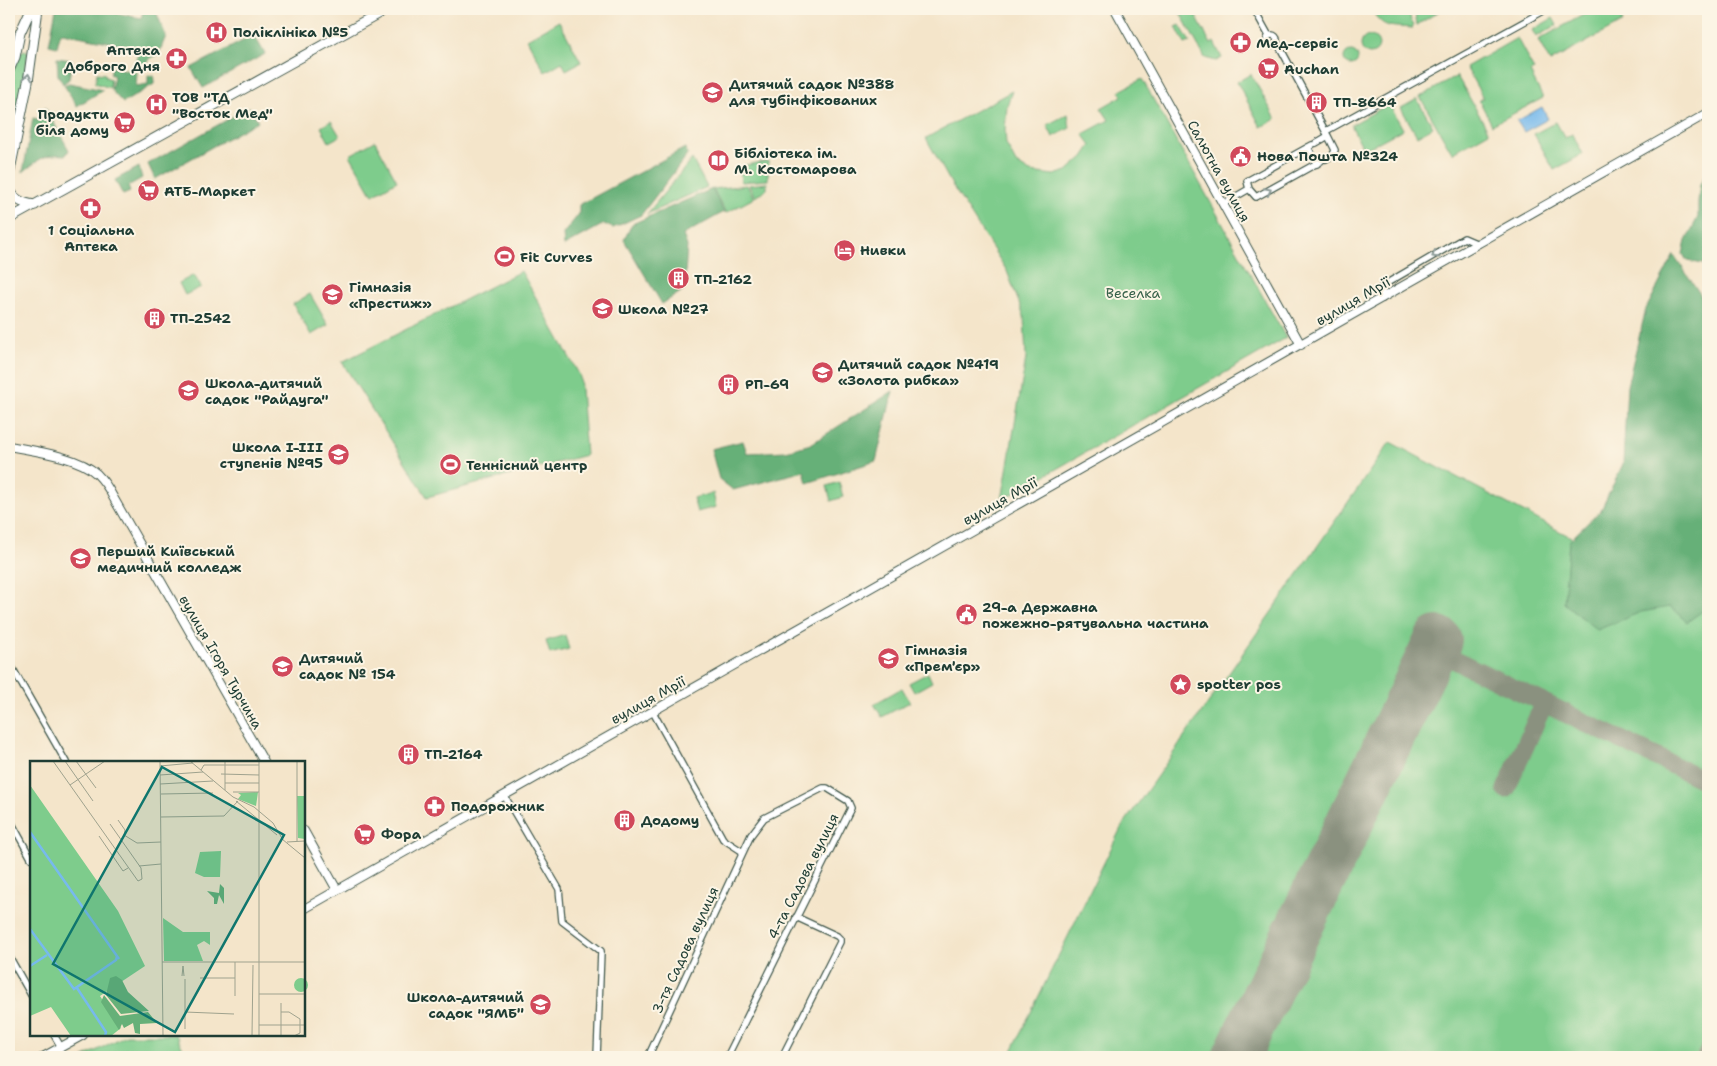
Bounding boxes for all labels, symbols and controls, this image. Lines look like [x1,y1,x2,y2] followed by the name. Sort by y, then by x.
[205,20,229,44] hospital icon: Поліклініка №5
[233,23,348,41] place label: Поліклініка №5
[1228,31,1252,55] pharmacy icon: Мед-сервіс
[1256,34,1338,52] place label: Мед-сервіс
[64,41,160,75] place label: Аптека Доброго Дня
[164,46,188,70] pharmacy icon: Аптека Доброго Дня
[1256,57,1280,81] supermarket icon: Auchan
[1284,60,1339,78] place label: Auchan
[23,73,33,81] one-way arrow
[729,75,895,109] place label: Дитячий садок №388 для тубінфікованих
[701,80,725,104] school or university icon: Дитячий садок №388 для тубінфікованих
[172,88,273,122] place label: ТОВ "ТД "Восток Мед"
[1305,90,1329,114] building icon: ТП-8664
[144,93,168,117] hospital icon: ТОВ "ТД "Восток Мед"
[1333,93,1397,111] place label: ТП-8664
[36,105,109,139] place label: Продукти біля дому
[113,110,137,134] supermarket icon: Продукти біля дому
[1184,117,1254,225] street label: Салютна вулиця
[734,144,857,178] place label: Бібліотека ім. М. Костомарова
[1229,144,1253,168] public building icon: Нова Пошта №324
[1257,147,1398,165] place label: Нова Пошта №324
[706,149,730,173] library icon: Бібліотека ім. М. Костомарова
[136,179,160,203] supermarket icon: АТБ-Маркет
[164,182,256,200] place label: АТБ-Маркет
[1262,187,1271,197] one-way arrow
[79,196,103,220] pharmacy icon: 1 Соціальна Аптека
[48,221,135,255] place label: 1 Соціальна Аптека
[832,238,856,262] hotel icon: Нивки
[860,241,906,259] place label: Нивки
[492,245,516,269] sports icon: Fit Curves
[520,248,593,266] place label: Fit Curves
[1431,249,1440,259] one-way arrow
[666,267,690,291] building icon: ТП-2162
[694,270,752,288] place label: ТП-2162
[1313,272,1394,330] street label: вулиця Мрії
[349,278,432,312] place label: Гімназія «Престиж»
[321,283,345,307] school or university icon: Гімназія «Престиж»
[1106,284,1160,302] park label: Веселка
[590,297,614,321] school or university icon: Школа №27
[618,300,709,318] place label: Школа №27
[142,306,166,330] building icon: ТП-2542
[170,309,231,327] place label: ТП-2542
[838,355,999,389] place label: Дитячий садок №419 «Золота рибка»
[810,360,834,384] school or university icon: Дитячий садок №419 «Золота рибка»
[717,372,741,396] building icon: РП-69
[205,374,328,408] place label: Школа-дитячий садок "Райдуга"
[745,375,789,393] place label: РП-69
[177,379,201,403] school or university icon: Школа-дитячий садок "Райдуга"
[220,438,323,472] place label: Школа І-ІІІ ступенів №95
[327,443,351,467] school or university icon: Школа І-ІІІ ступенів №95
[438,453,462,477] sports icon: Теннісний центр
[466,456,587,474] place label: Теннісний центр
[959,473,1042,529] street label: вулиця Мрії
[97,542,241,576] place label: Перший Київський медичний колледж
[69,547,93,571] school or university icon: Перший Київський медичний колледж
[175,592,267,733] street label: вулиця Ігоря Турчина
[982,598,1209,632] place label: 29-а Державна пожежно-рятувальна частина
[954,603,978,627] public building icon: 29-а Державна пожежно-рятувальна частина
[905,641,981,675] place label: Гімназія «Прем'єр»
[877,646,901,670] school or university icon: Гімназія «Прем'єр»
[299,649,396,683] place label: Дитячий садок № 154
[271,654,295,678] school or university icon: Дитячий садок № 154
[607,672,690,728] street label: вулиця Мрії
[1169,672,1193,696] place icon: spotter pos
[1197,675,1281,693] place label: spotter pos
[396,742,420,766] building icon: ТП-2164
[424,745,483,763] place label: ТП-2164
[30,761,305,1036] inset map
[423,794,447,818] pharmacy icon: Подорожник
[451,797,545,815] place label: Подорожник
[613,808,637,832] building icon: Додому
[763,810,843,942] street label: 4-та Садова вулиця
[641,811,699,829] place label: Додому
[353,822,377,846] supermarket icon: Фора
[381,825,422,843] place label: Фора
[648,884,722,1016] street label: 3-тя Садова вулиця
[407,988,524,1022] place label: Школа-дитячий садок "ЯМБ"
[528,993,552,1017] school or university icon: Школа-дитячий садок "ЯМБ"

